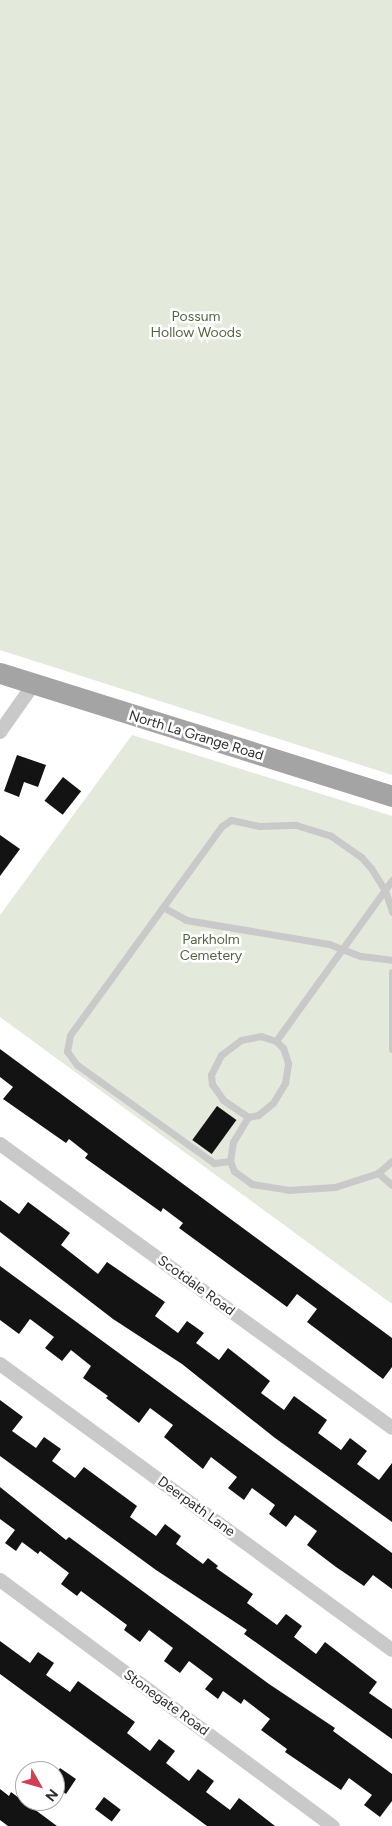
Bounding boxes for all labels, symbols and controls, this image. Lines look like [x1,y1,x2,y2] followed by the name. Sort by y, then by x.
[151,309,241,342] park label: Possum Hollow Woods
[127,708,265,764] street label: North La Grange Road
[180,932,242,964] park label: Parkholm Cemetery
[154,1252,238,1320] street label: Scotdale Road
[154,1473,238,1541] street label: Deerpath Lane
[120,1666,212,1740] street label: Stonegate Road
[15,1761,65,1811] north arrow
[41,1785,61,1804] text: N

